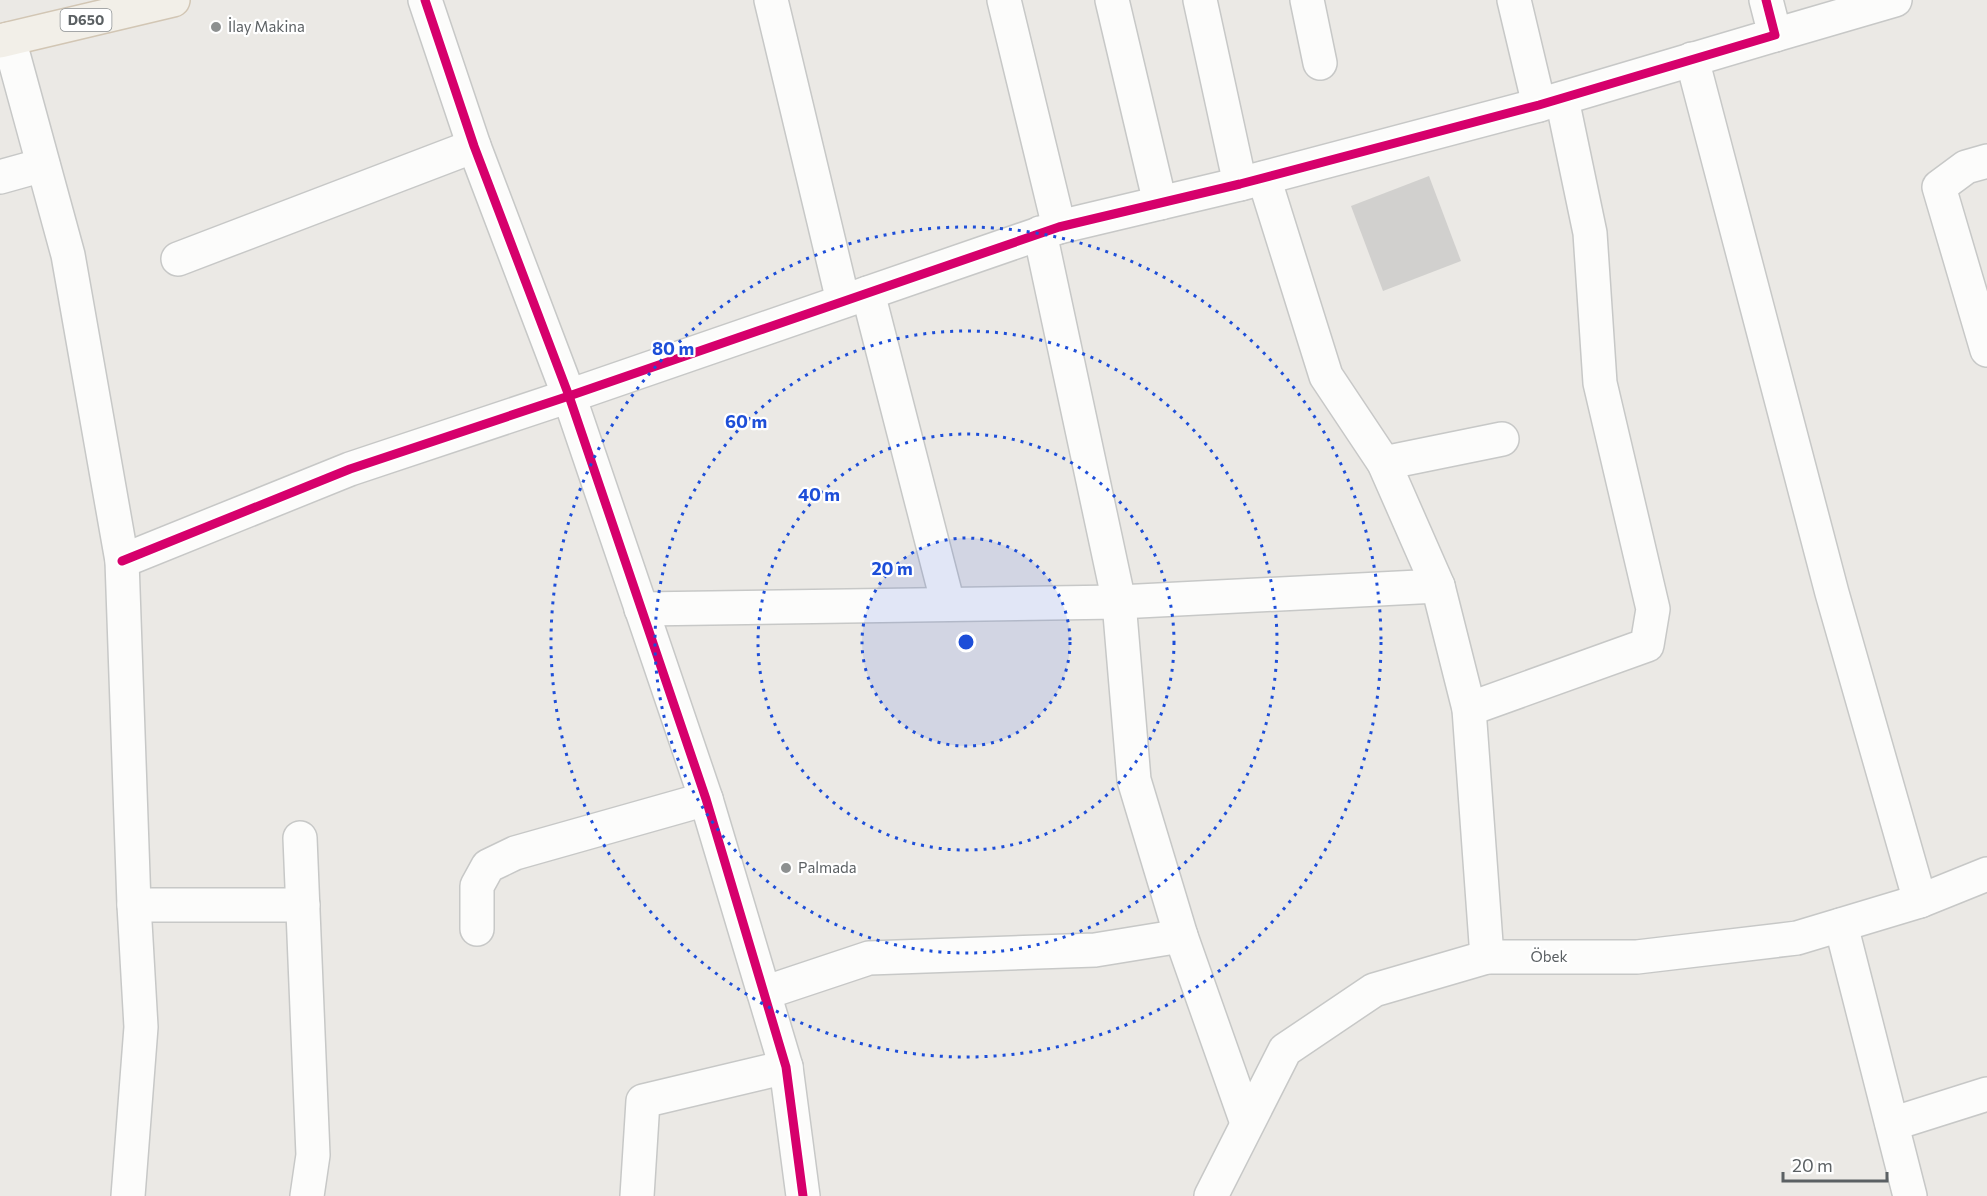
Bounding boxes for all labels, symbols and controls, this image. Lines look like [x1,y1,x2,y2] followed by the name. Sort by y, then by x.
[60,9,112,31] road number: D650
[228,17,305,35] place label: İlay Makina
[209,20,223,34] marker: İlay Makina
[652,337,694,359] text: 80 m
[725,410,767,432] text: 60 m
[798,483,840,505] text: 40 m
[871,557,913,579] text: 20 m
[956,632,976,652] centre of rings
[798,858,857,876] place label: Palmada
[779,861,793,875] marker: Palmada
[1530,947,1568,965] street label: Öbek
[1783,1145,1886,1183] scale bar
[1792,1154,1833,1176] text: 20 m

